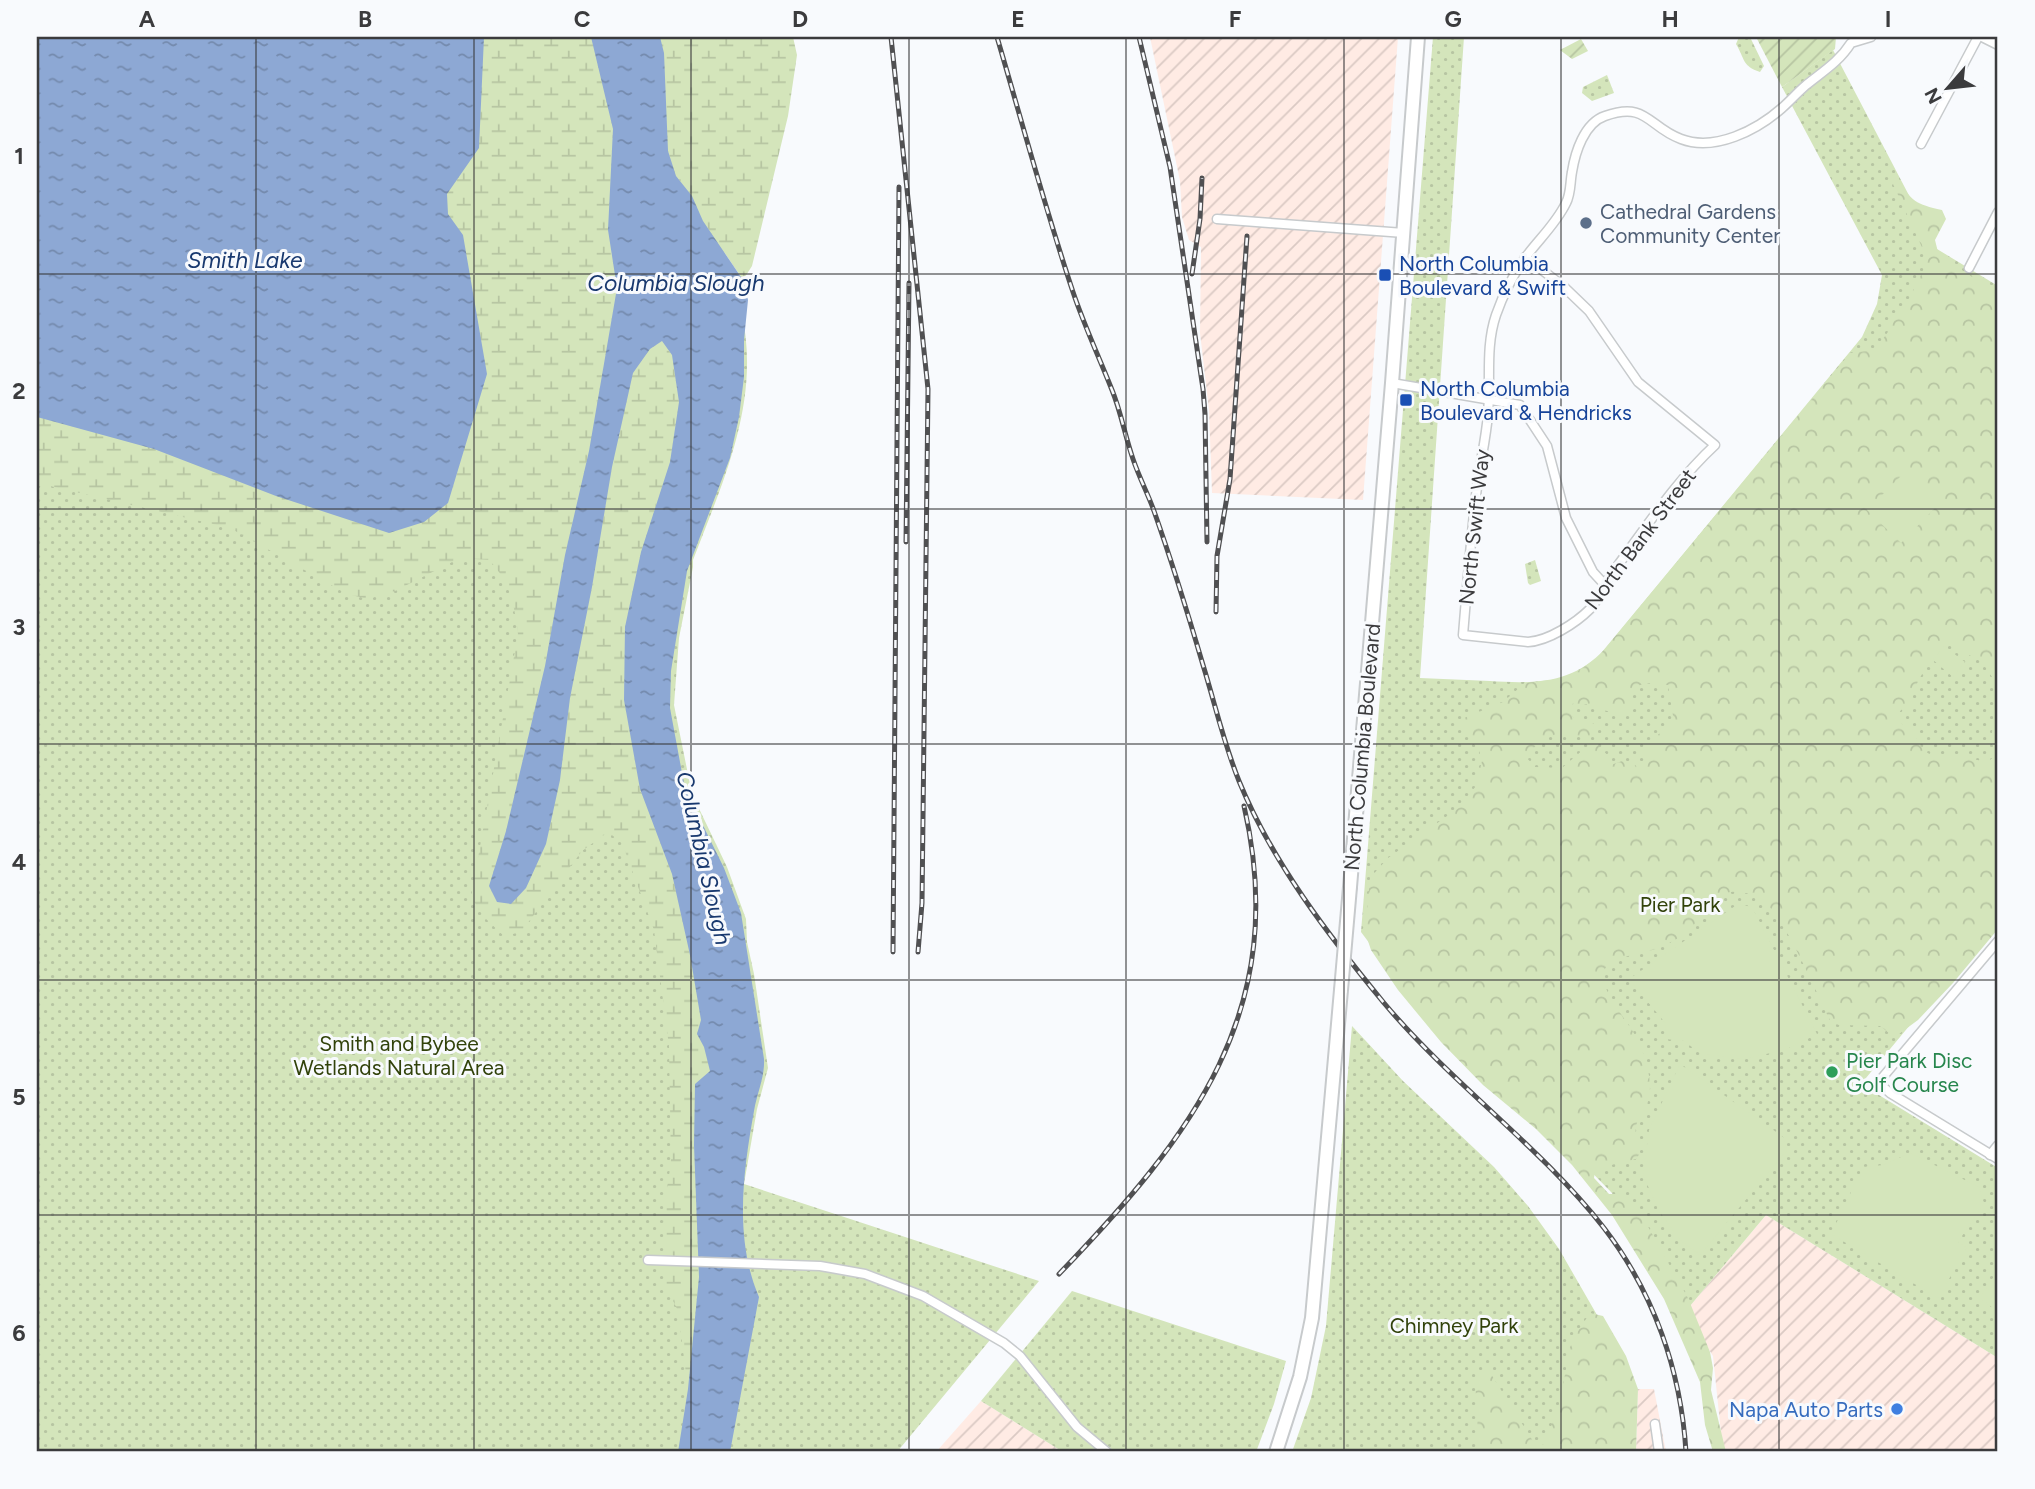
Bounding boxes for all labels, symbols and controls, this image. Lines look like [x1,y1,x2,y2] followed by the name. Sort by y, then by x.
[139,5,156,33] text: A
[358,5,372,33] text: B
[574,5,591,33] text: C
[792,5,808,33] text: D
[1011,5,1025,33] text: E
[1229,5,1242,33] text: F
[1444,5,1462,33] text: G
[1661,5,1679,33] text: H
[1885,5,1891,33] text: I
[1912,52,1982,122] north arrow
[1920,84,1947,108] text: N
[14,142,24,170] text: 1
[1600,199,1780,248] place label: Cathedral Gardens Community Center
[1578,215,1594,231] marker: Cathedral Gardens Community Center
[187,246,303,274] water label: Smith Lake
[1399,251,1566,300] place label: North Columbia Boulevard & Swift
[1377,267,1393,283] marker: North Columbia Boulevard & Swift
[587,269,765,297] water label: Columbia Slough
[1420,376,1632,425] place label: North Columbia Boulevard & Hendricks
[12,377,26,405] text: 2
[1398,392,1414,408] marker: North Columbia Boulevard & Hendricks
[1453,448,1495,606] street label: North Swift Way
[1579,464,1701,614] street label: North Bank Street
[13,613,25,641] text: 3
[1339,622,1385,872] street label: North Columbia Boulevard
[670,768,738,948] water label: Columbia Slough
[12,848,26,876] text: 4
[1640,892,1721,917] park label: Pier Park
[294,1031,504,1080] park label: Smith and Bybee Wetlands Natural Area
[1846,1048,1972,1097] place label: Pier Park Disc Golf Course
[1824,1064,1840,1080] marker: Pier Park Disc Golf Course
[12,1083,26,1111] text: 5
[1390,1313,1519,1338] park label: Chimney Park
[12,1319,26,1347] text: 6
[1729,1397,1883,1422] place label: Napa Auto Parts
[1889,1401,1905,1417] marker: Napa Auto Parts

